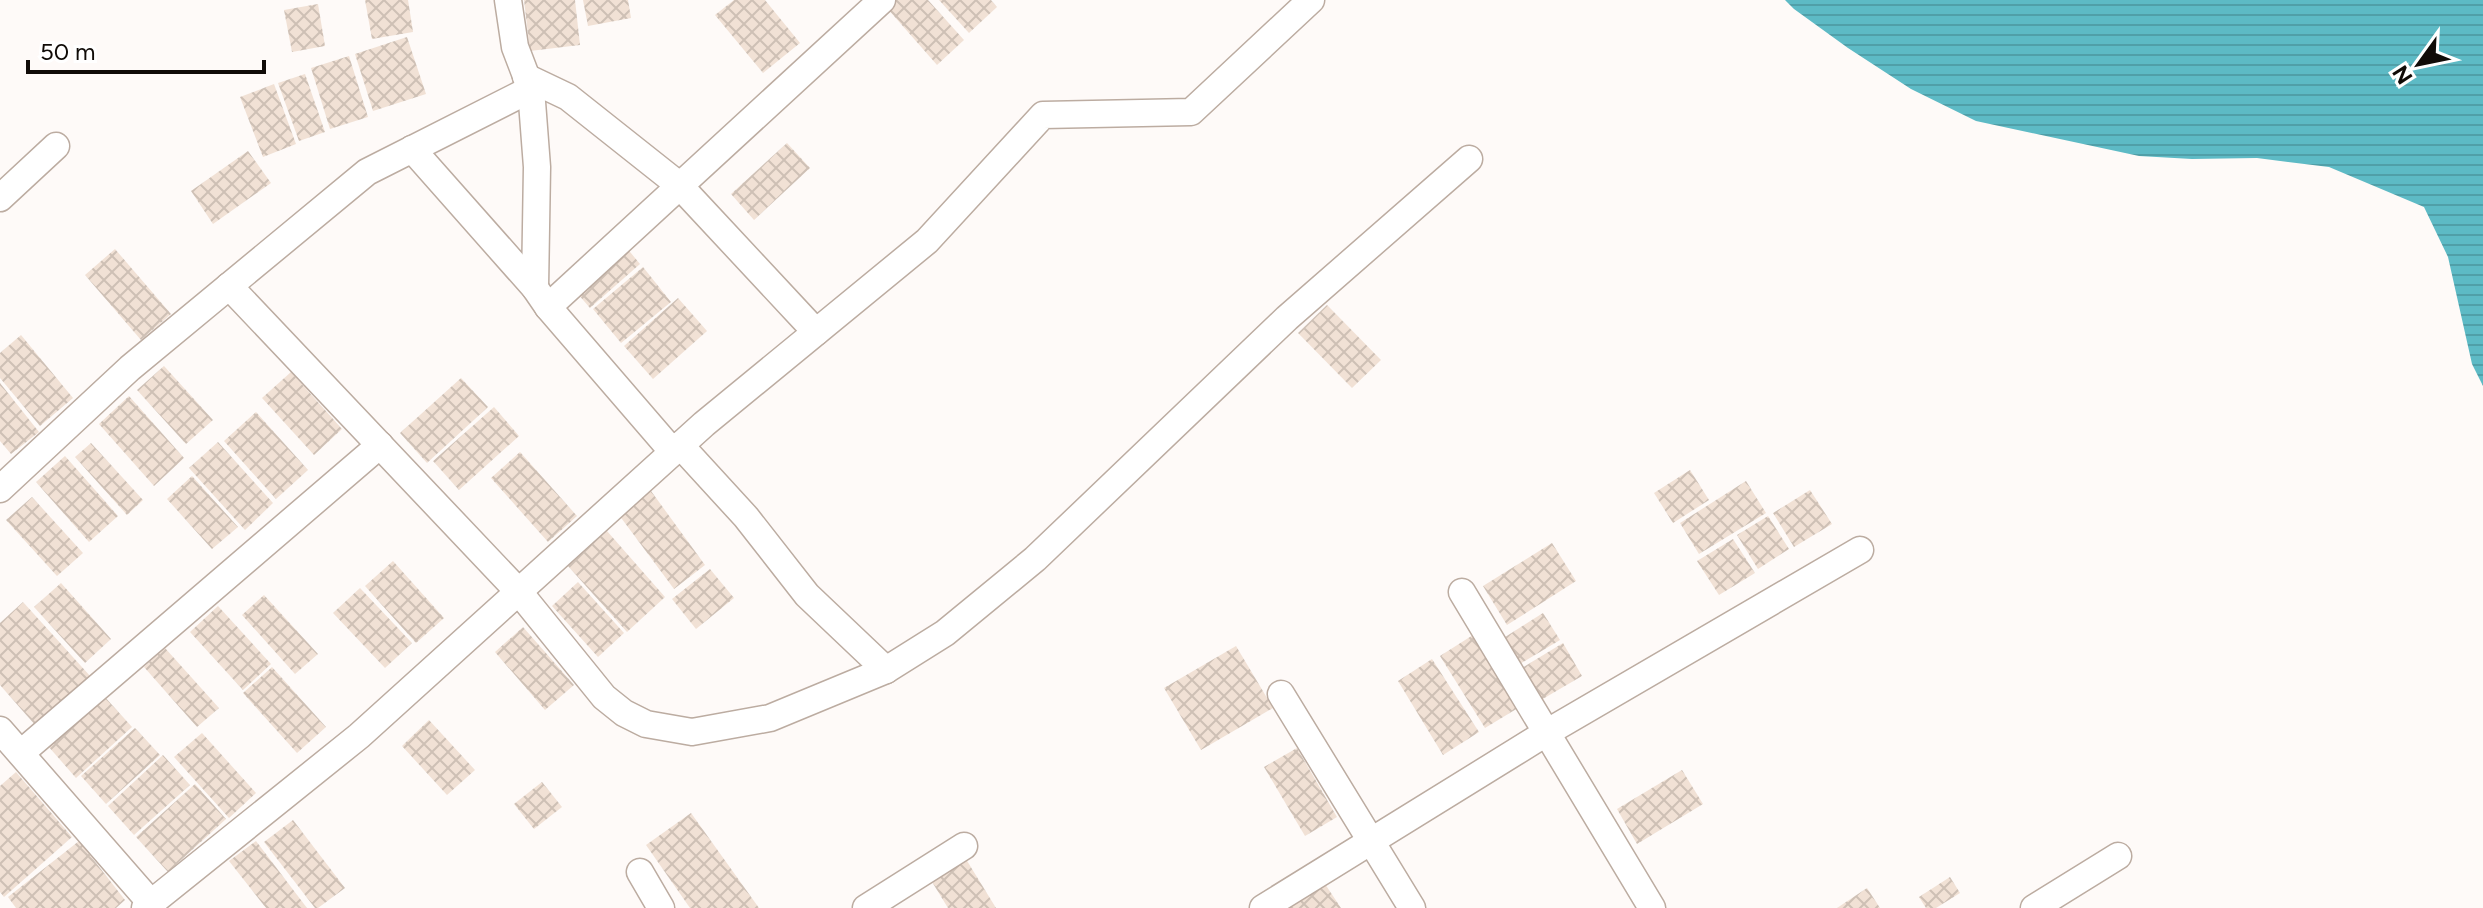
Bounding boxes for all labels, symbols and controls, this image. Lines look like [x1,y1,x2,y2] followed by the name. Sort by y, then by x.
[28,24,264,74] scale bar
[2379,24,2459,104] north arrow
[40,37,96,66] text: 50 m
[2387,60,2419,89] text: N

